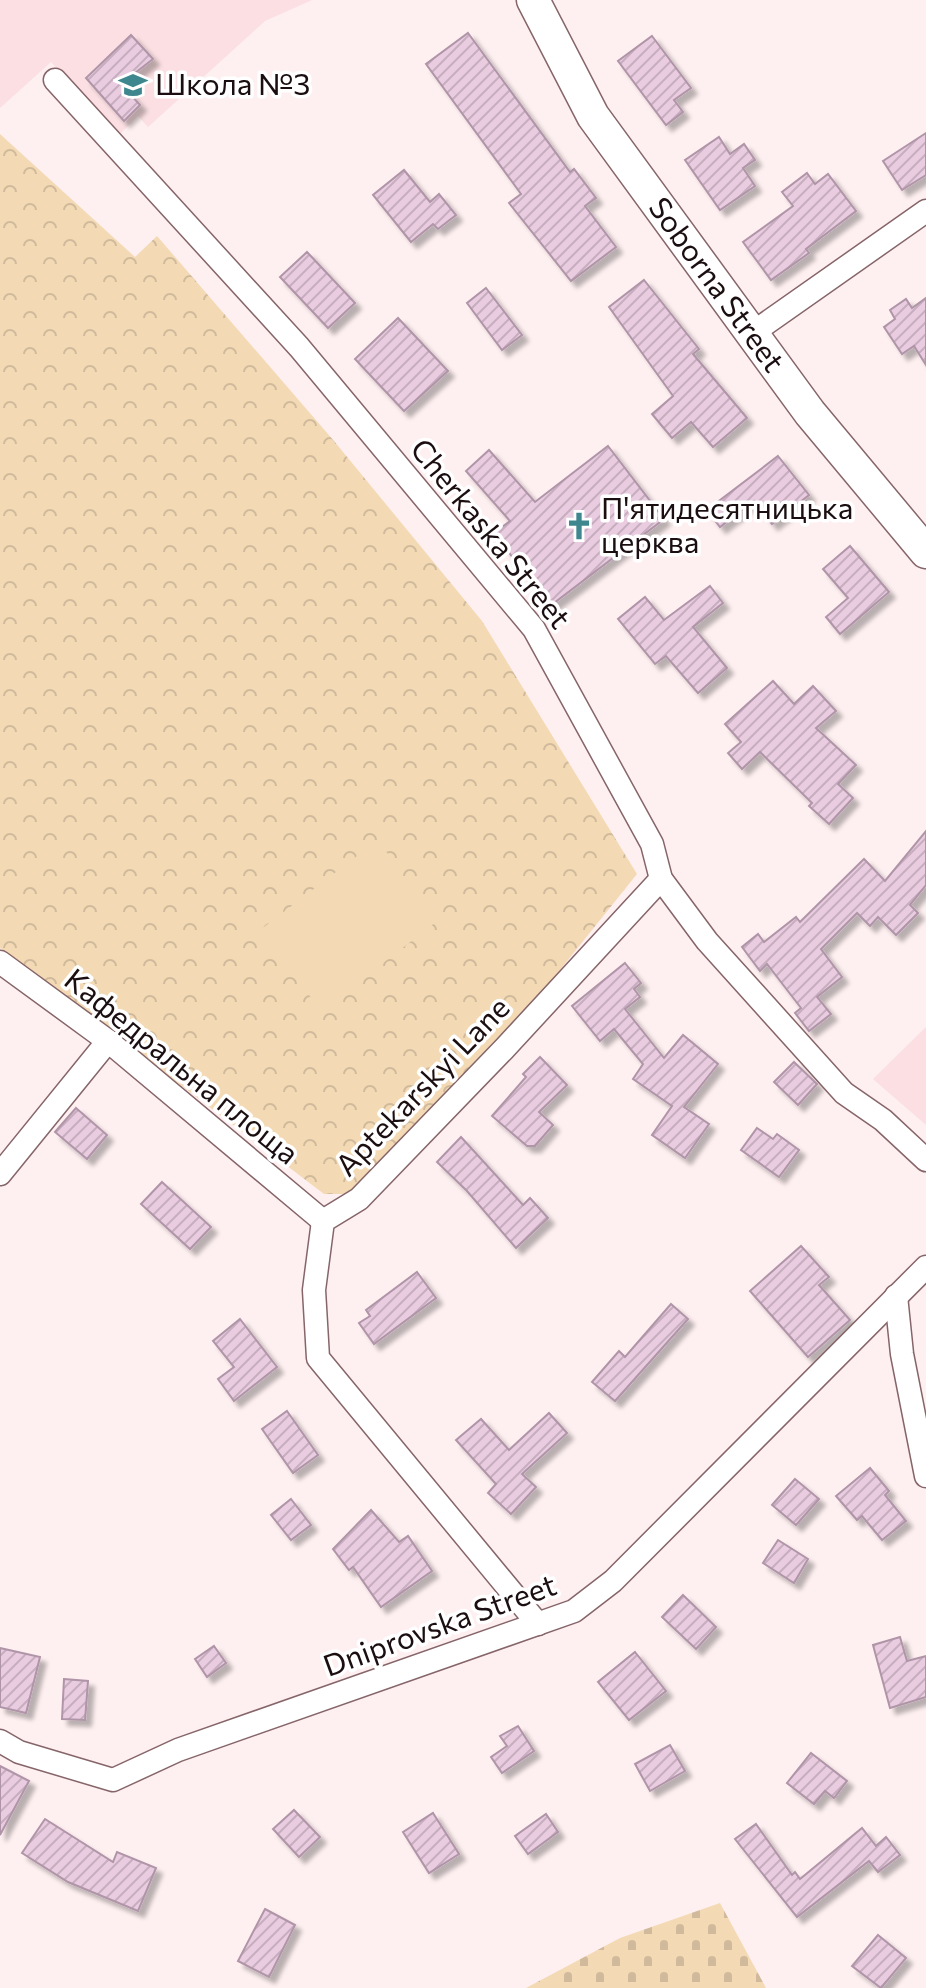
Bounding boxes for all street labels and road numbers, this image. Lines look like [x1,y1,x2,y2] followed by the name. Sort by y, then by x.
[642,189,794,378] street label: Soborna Street
[404,430,580,635] street label: Cherkaska Street
[58,959,307,1171] street label: Кафедральна площа
[327,988,516,1182] street label: Aptekarskyi Lane
[318,1564,561,1683] street label: Dniprovska Street

